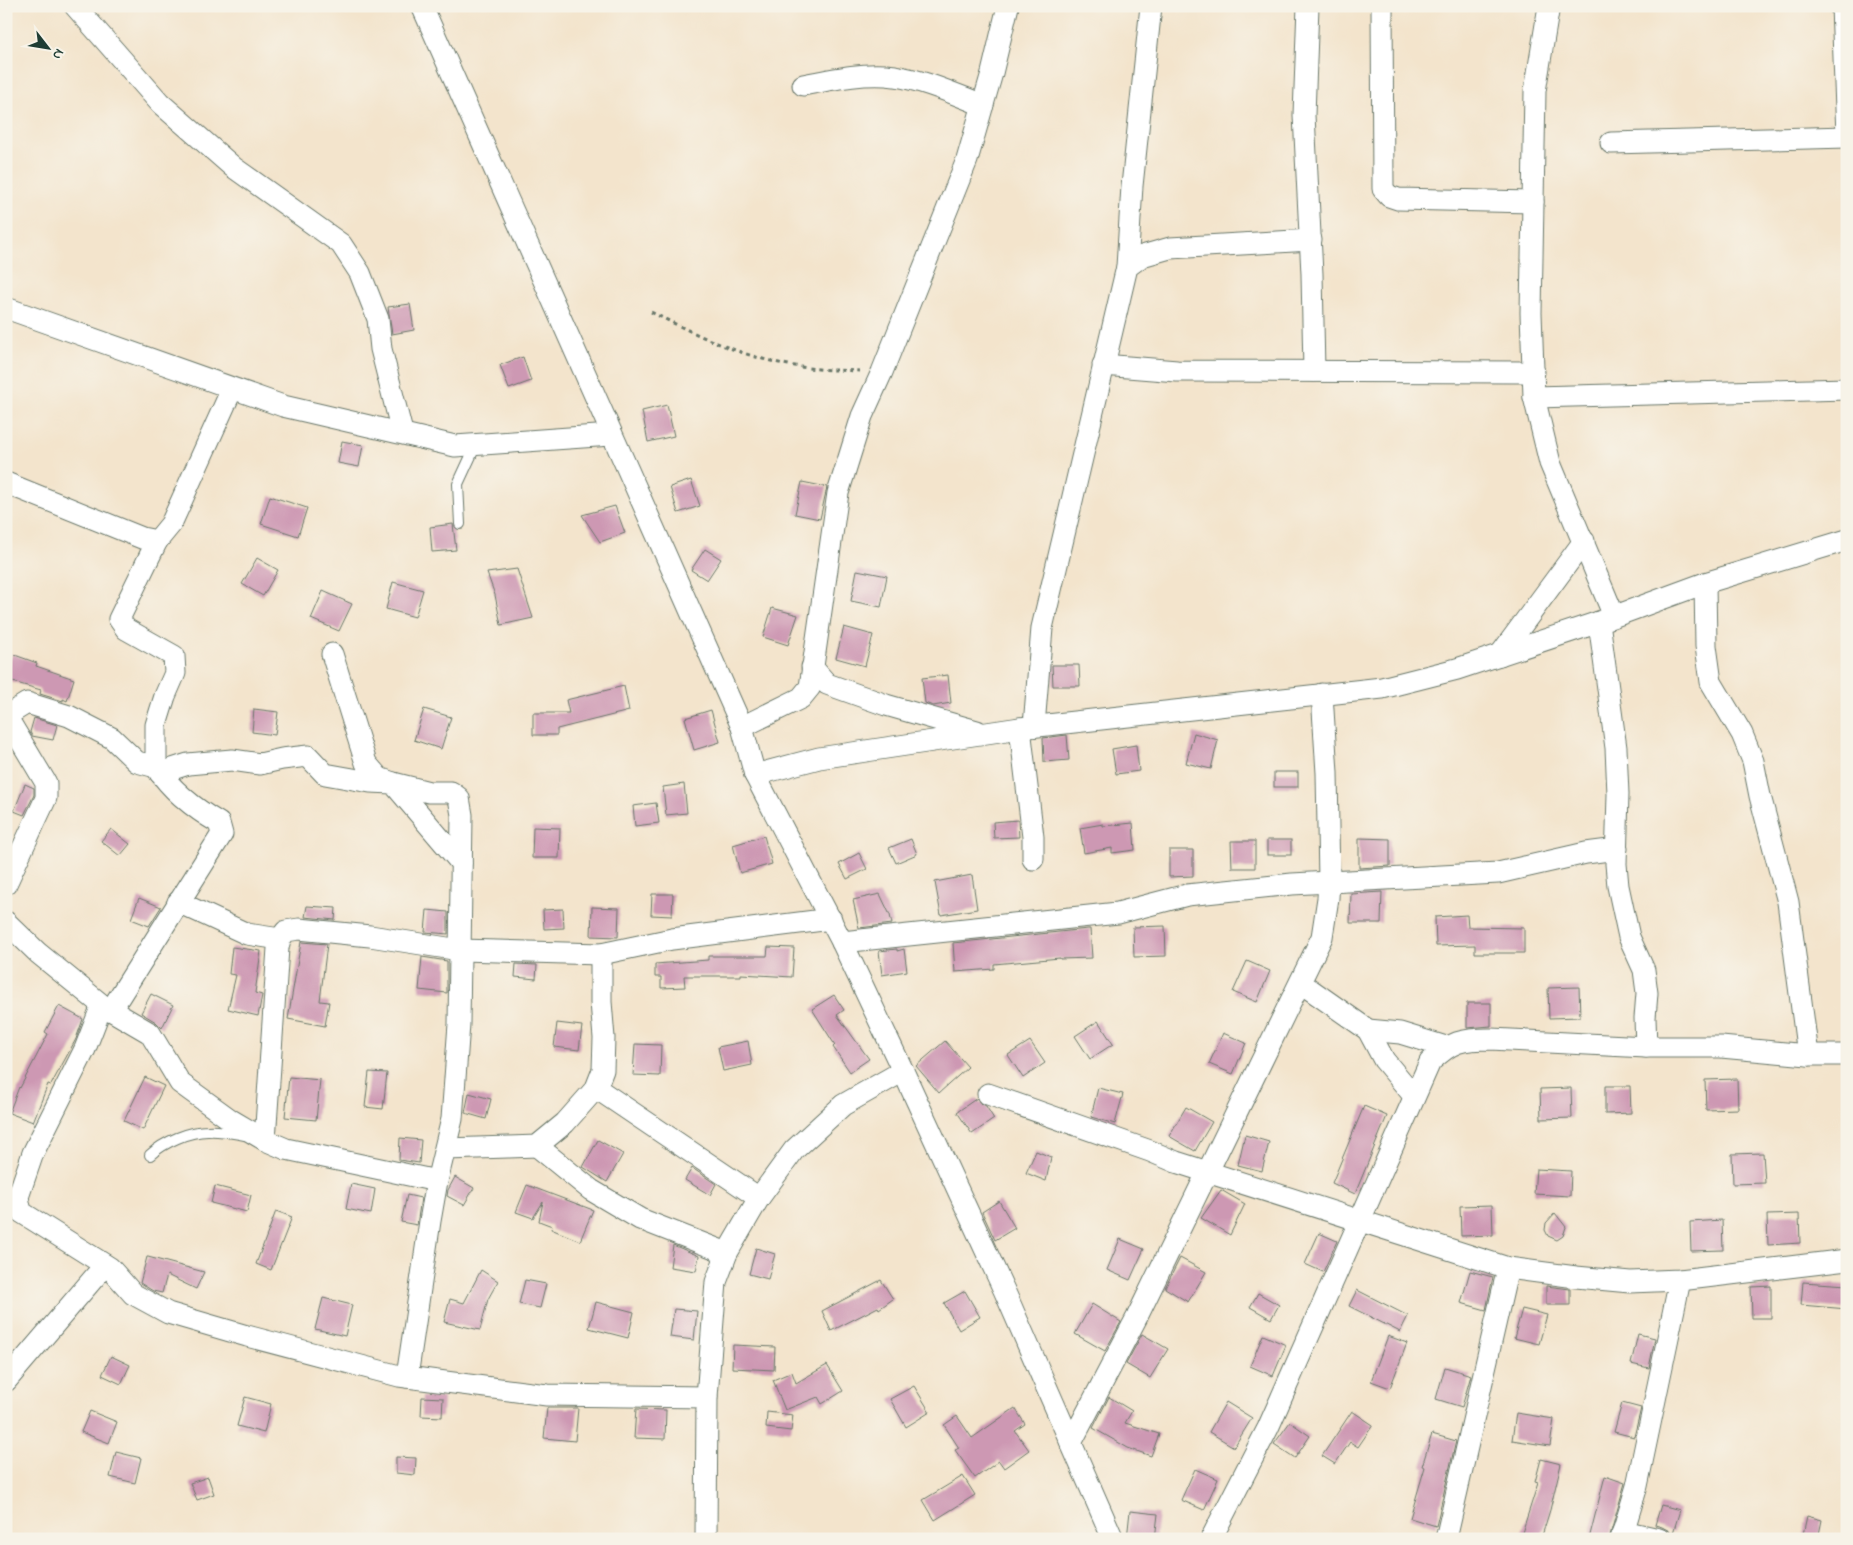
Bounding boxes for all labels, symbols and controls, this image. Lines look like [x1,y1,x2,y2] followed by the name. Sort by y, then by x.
[22,22,72,72] north arrow
[46,44,69,63] text: N

